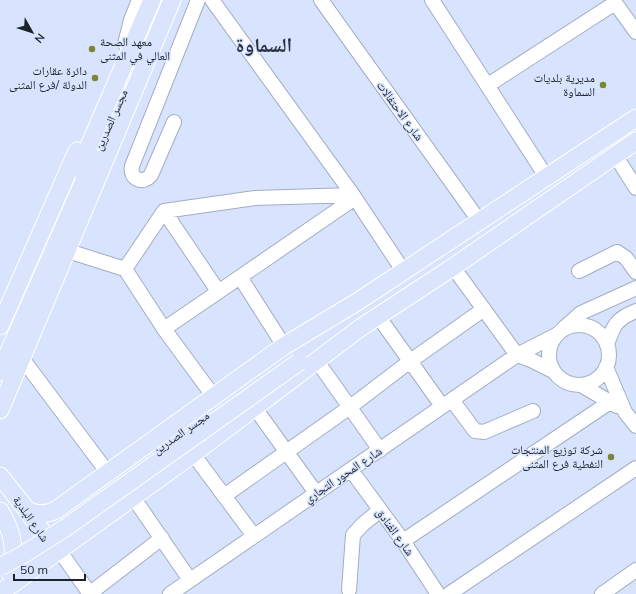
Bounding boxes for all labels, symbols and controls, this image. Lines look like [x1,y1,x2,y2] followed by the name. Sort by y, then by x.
[12,12,52,52] north arrow
[32,31,48,46] text: N
[236,32,292,57] district label: السماوة
[100,34,170,66] place label: معهد الصحة العالي في المثنى
[87,44,97,54] marker: معهد الصحة العالي في المثنى
[9,63,87,93] place label: دائرة عقارات الدولة /فرع المثنى
[534,70,595,99] place label: مديرية بلديات السماوة
[90,73,100,83] marker: دائرة عقارات الدولة /فرع المثنى
[373,78,427,144] street label: شارع الاحتفالات
[598,80,608,90] marker: مديرية بلديات السماوة
[90,87,131,153] street label: مجسر الصدرين
[150,408,212,458] street label: مجسر الصدرين
[511,442,603,472] place label: شركة توزيع المنتجات النفطية فرع المثنى
[301,443,386,509] street label: شارع المحور التجاري
[606,452,616,462] marker: شركة توزيع المنتجات النفطية فرع المثنى
[9,493,53,545] street label: شارع البلدية
[372,505,418,559] street label: شارع الفنادق
[14,556,85,582] scale bar
[20,562,48,577] text: 50 m

